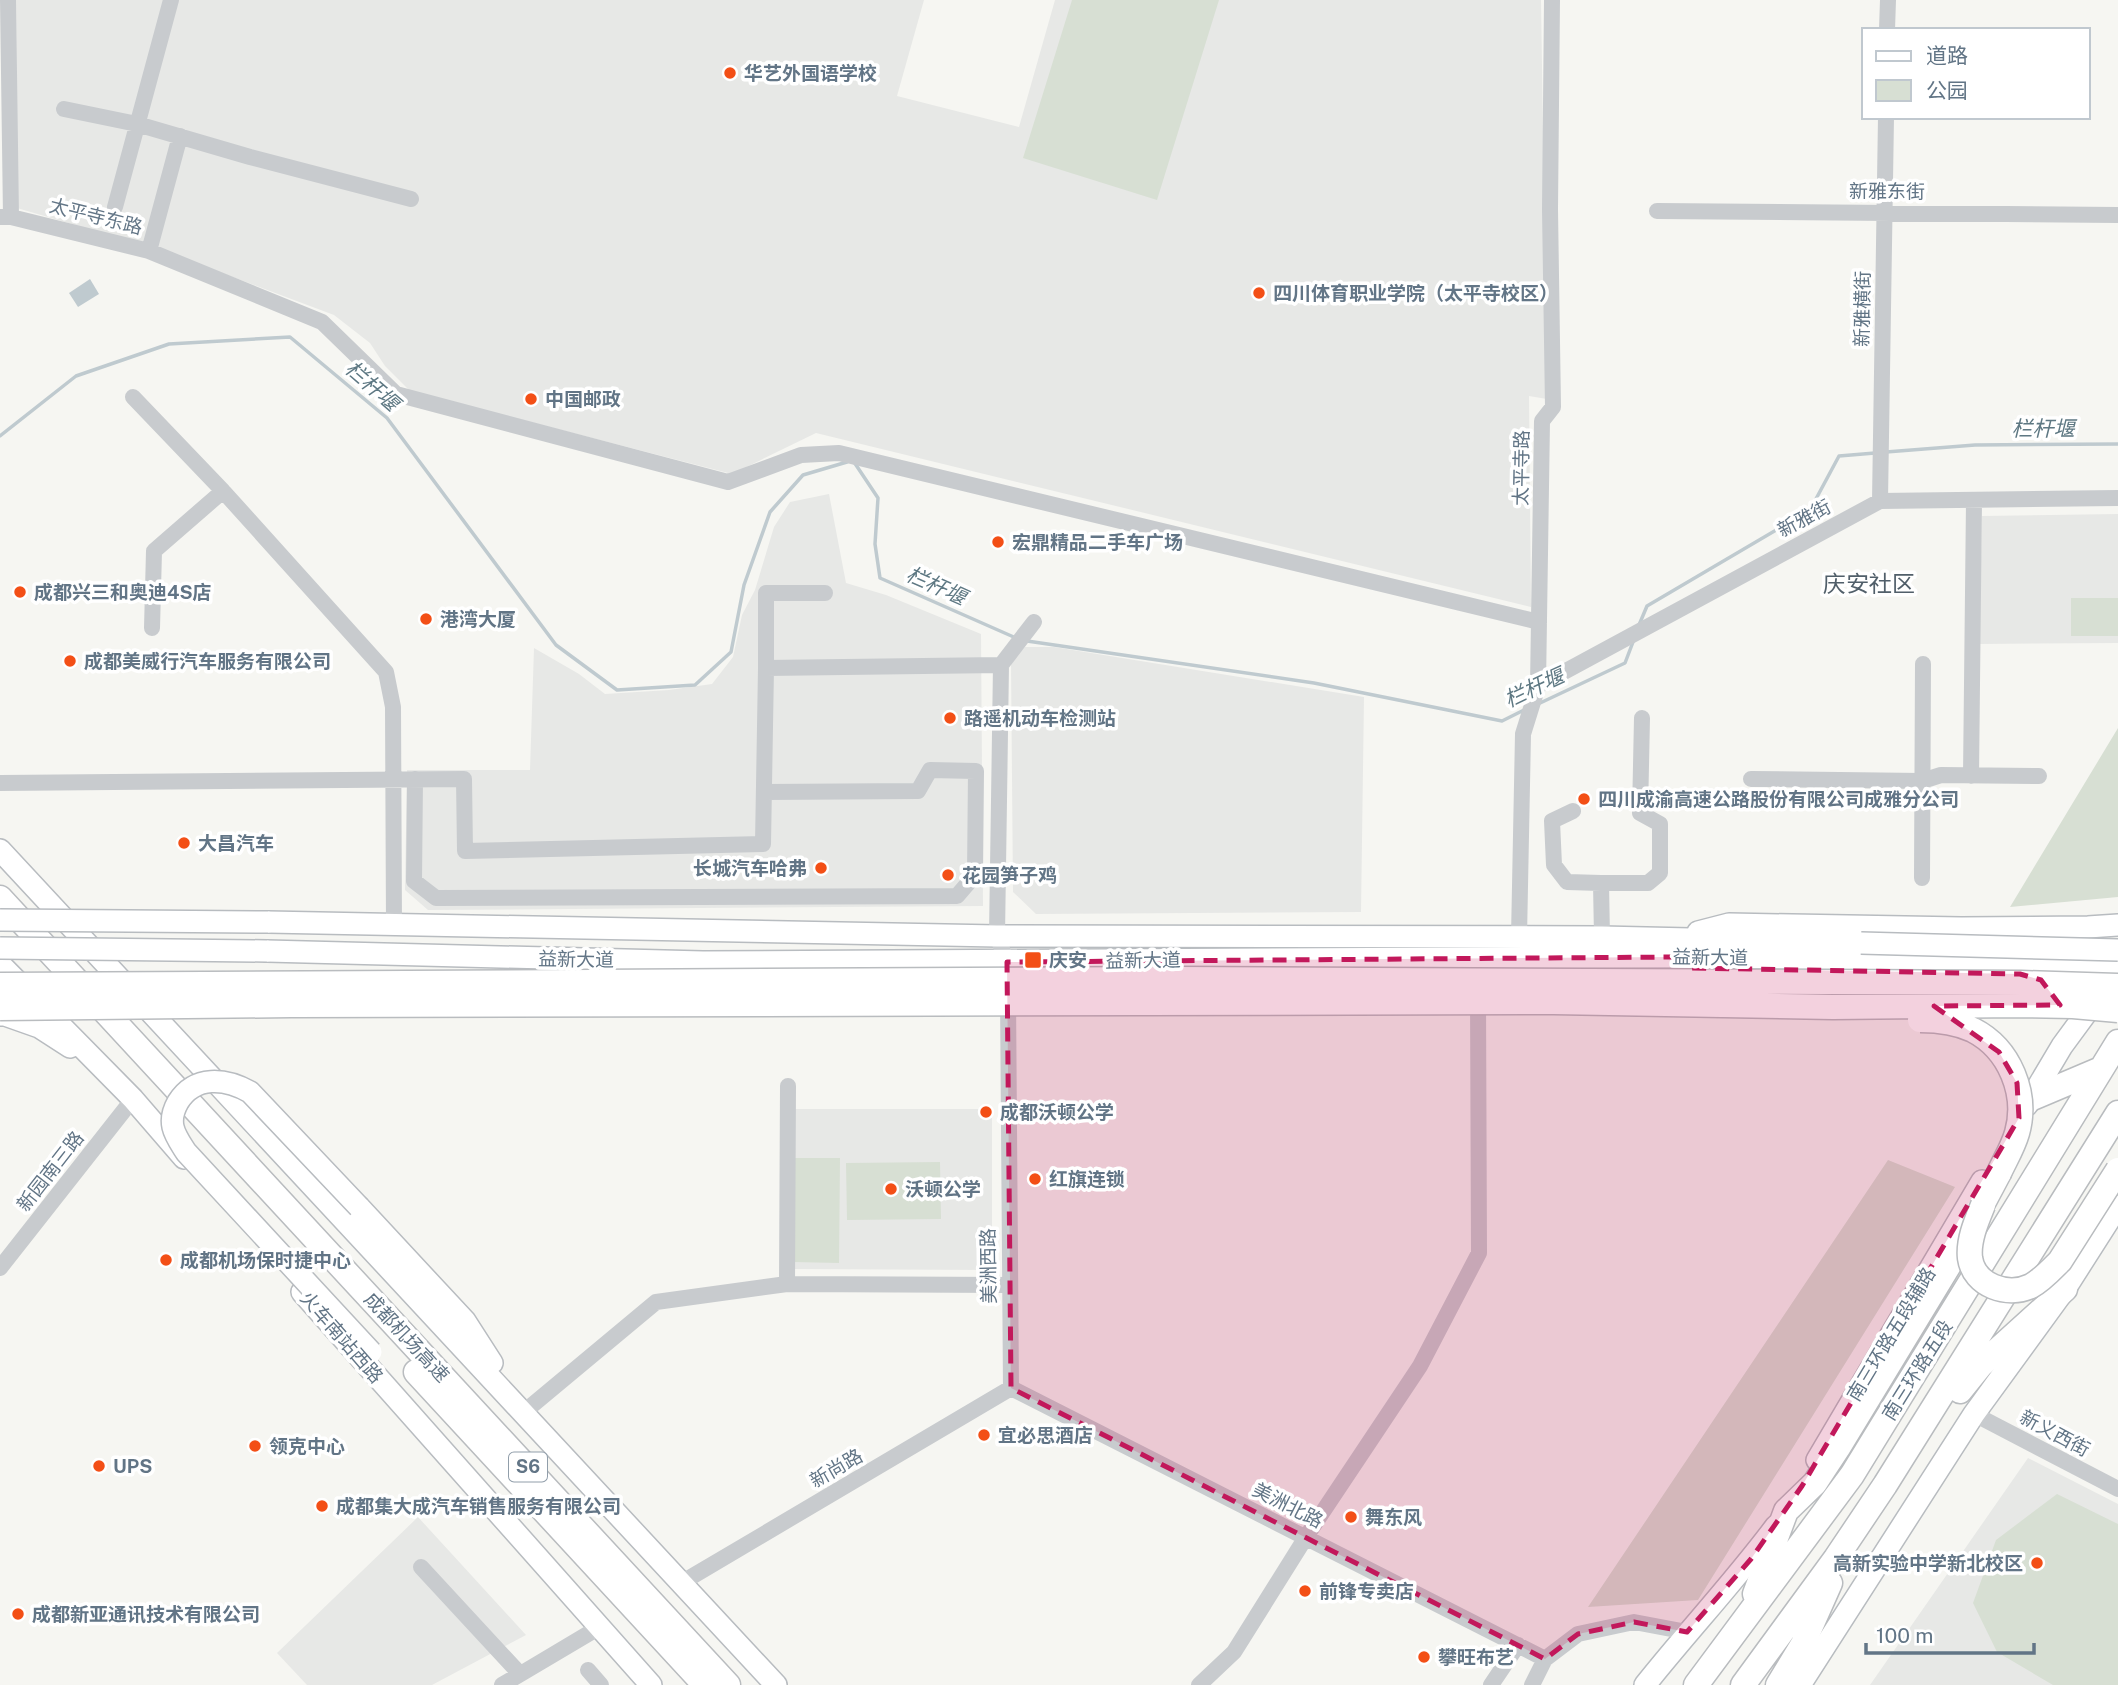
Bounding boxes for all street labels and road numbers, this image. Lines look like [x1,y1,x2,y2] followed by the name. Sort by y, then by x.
[1849,180,1925,202] street label: 新雅东街
[47,194,145,238] street label: 太平寺东路
[1850,271,1874,347] street label: 新雅横街
[1509,430,1533,506] street label: 太平寺路
[1774,495,1834,541] street label: 新雅街
[1672,945,1748,969] street label: 益新大道
[538,947,614,971] street label: 益新大道
[1105,948,1181,972] street label: 益新大道
[12,1127,88,1215] street label: 新园南三路
[976,1228,1000,1304] street label: 美洲西路
[1842,1263,1940,1405] street label: 南三环路五段辅路
[296,1287,388,1387] street label: 火车南站西路
[360,1288,454,1386] street label: 成都机场高速
[1877,1316,1957,1424] street label: 南三环路五段
[2016,1405,2094,1461] street label: 新义西街
[806,1444,866,1492] street label: 新尚路
[509,1452,547,1482] road number: S6
[1249,1478,1327,1532] street label: 美洲北路

